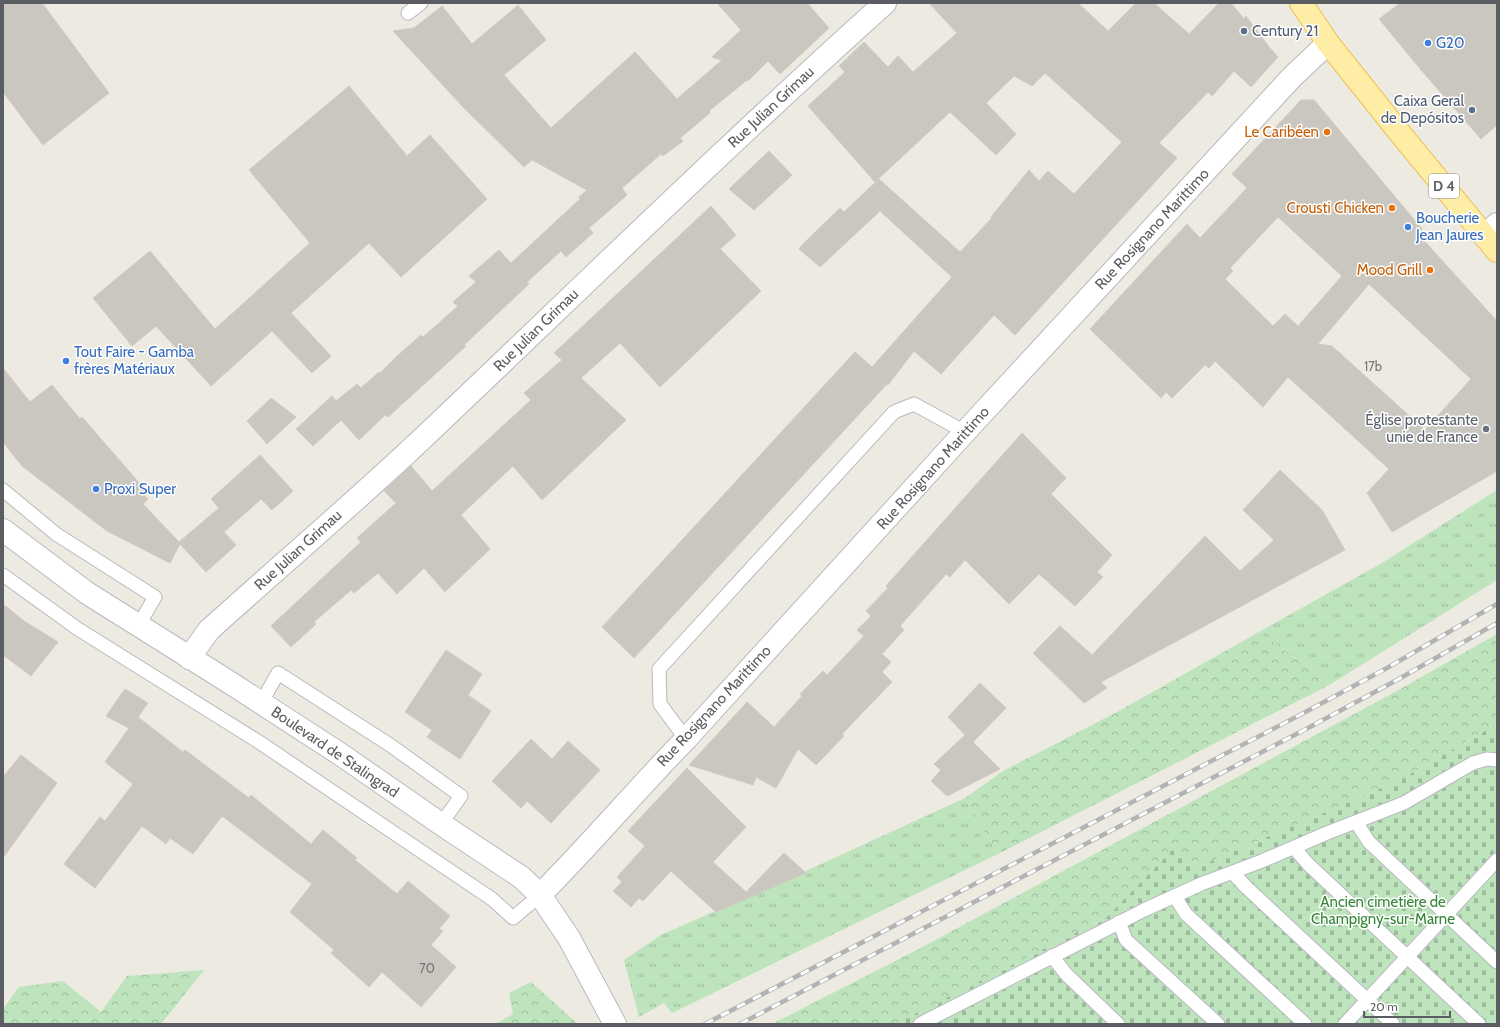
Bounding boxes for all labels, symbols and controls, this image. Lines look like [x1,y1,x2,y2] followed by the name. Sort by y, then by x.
[1252,22,1318,40] place label: Century 21
[1239,26,1249,36] marker: Century 21
[1436,34,1464,52] place label: G20
[1423,38,1433,48] marker: G20
[724,63,818,151] street label: Rue Julian Grimau
[1381,92,1464,127] place label: Caixa Geral de Depósitos
[1467,105,1477,115] marker: Caixa Geral de Depósitos
[1244,123,1319,141] place label: Le Caribéen
[1322,127,1332,137] marker: Le Caribéen
[1091,165,1213,293] street label: Rue Rosignano Marittimo
[1429,174,1459,198] road number: D 4
[1287,199,1384,217] place label: Crousti Chicken
[1387,203,1397,213] marker: Crousti Chicken
[1415,209,1483,244] place label: Boucherie Jean Jaures
[1403,222,1413,232] marker: Boucherie Jean Jaures
[1357,261,1422,279] place label: Mood Grill
[1425,265,1435,275] marker: Mood Grill
[490,285,582,375] street label: Rue Julian Grimau
[74,343,195,378] place label: Tout Faire - Gamba frères Matériaux
[61,356,71,366] marker: Tout Faire - Gamba frères Matériaux
[1364,358,1382,374] house number: 17b
[873,403,993,533] street label: Rue Rosignano Marittimo
[1365,410,1478,446] place label: Église protestante unie de France
[1481,424,1491,434] marker: Église protestante unie de France
[104,480,176,498] place label: Proxi Super
[91,484,101,494] marker: Proxi Super
[251,506,345,594] street label: Rue Julian Grimau
[653,642,775,770] street label: Rue Rosignano Marittimo
[268,703,402,801] street label: Boulevard de Stalingrad
[1311,893,1455,928] park label: Ancien cimetière de Champigny-sur-Marne
[419,960,435,976] house number: 70
[1364,993,1450,1019] scale bar
[1370,999,1398,1014] text: 20 m

